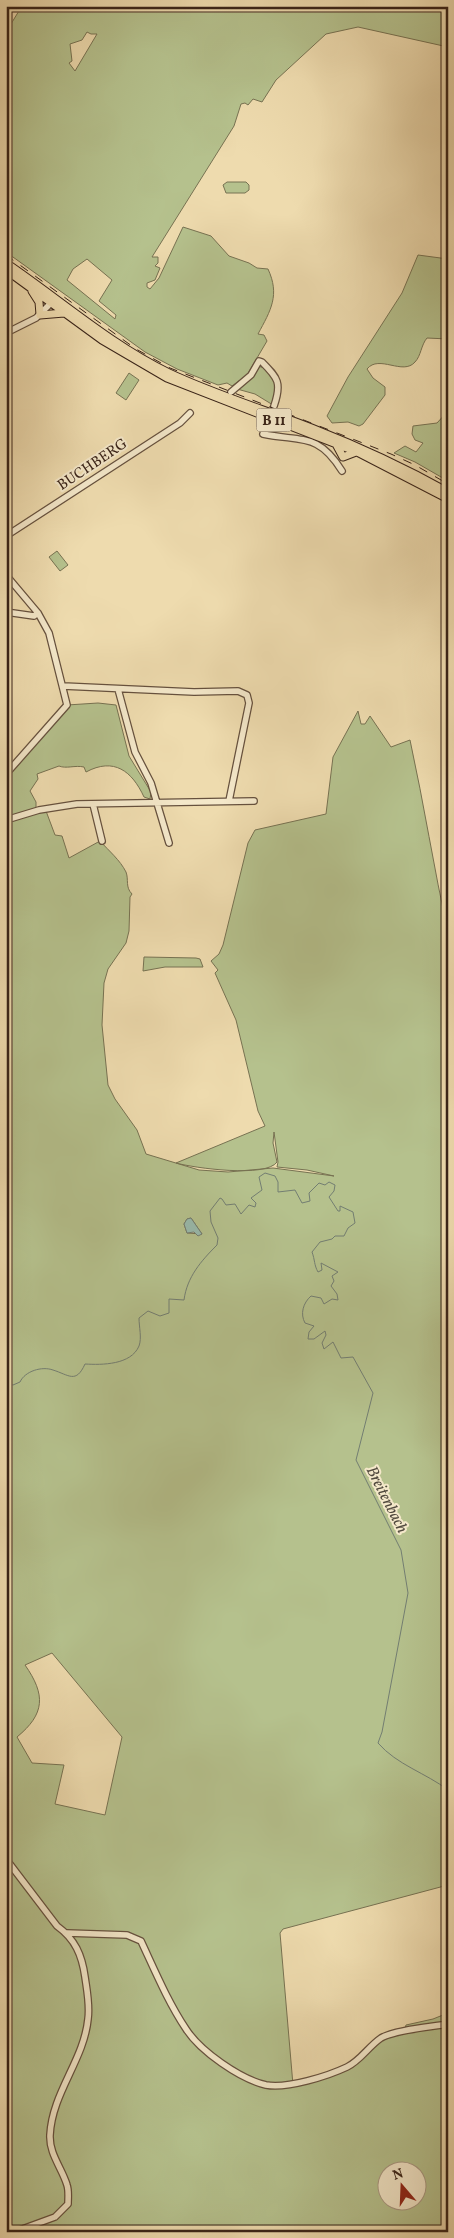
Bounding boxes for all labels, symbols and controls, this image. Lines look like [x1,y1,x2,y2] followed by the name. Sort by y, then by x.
[256,408,292,432] road number: B 11
[54,434,132,496] street label: BUCHBERG
[360,1463,412,1537] water label: Breitenbach
[376,2160,426,2210] north arrow
[390,2164,406,2186] text: N

